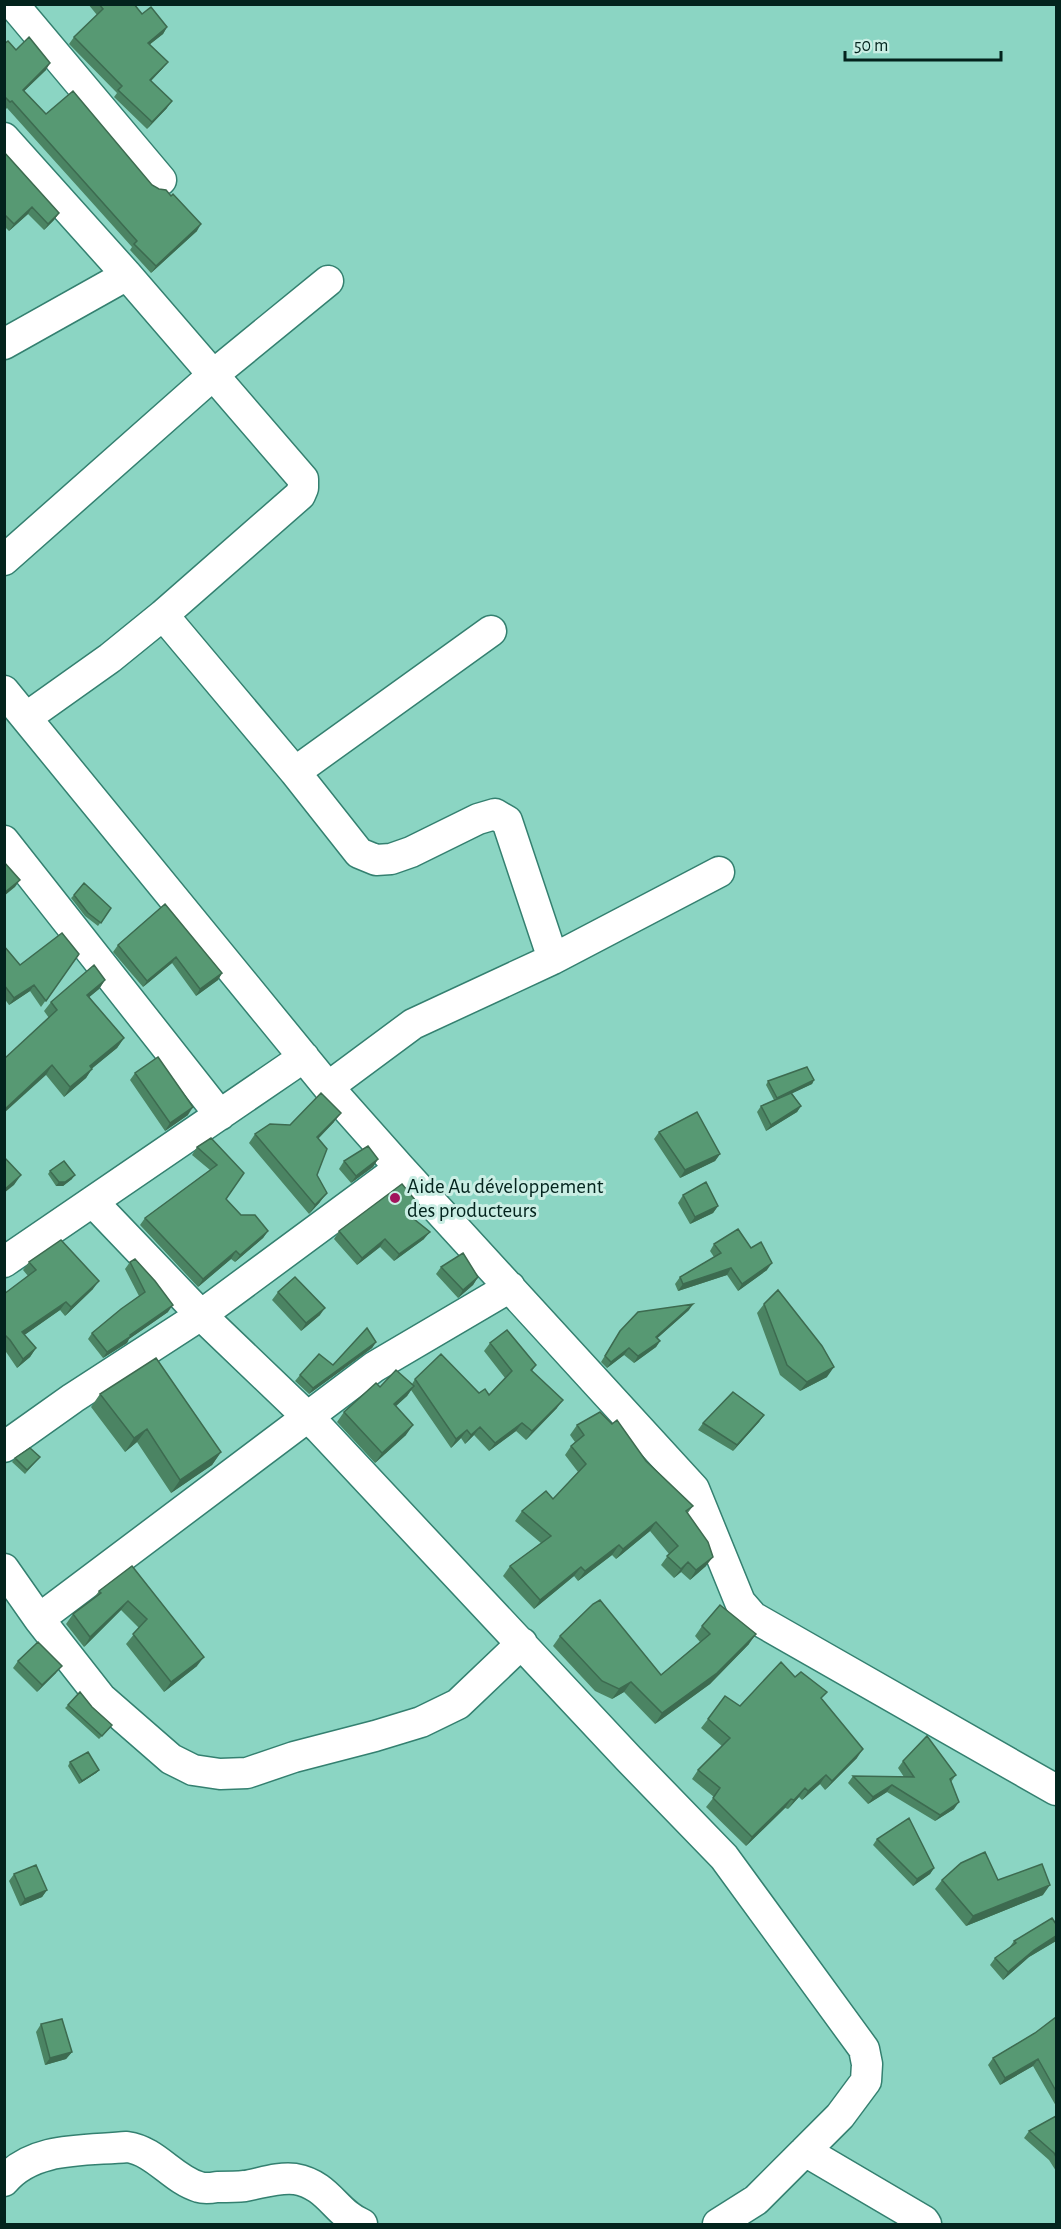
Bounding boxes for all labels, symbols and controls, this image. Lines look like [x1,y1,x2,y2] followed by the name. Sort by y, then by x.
[845,24,1001,62] scale bar
[854,37,888,55] text: 50 m
[407,1176,604,1221] place label: Aide Au développement des producteurs
[388,1191,402,1205] marker: Aide Au développement des producteurs

